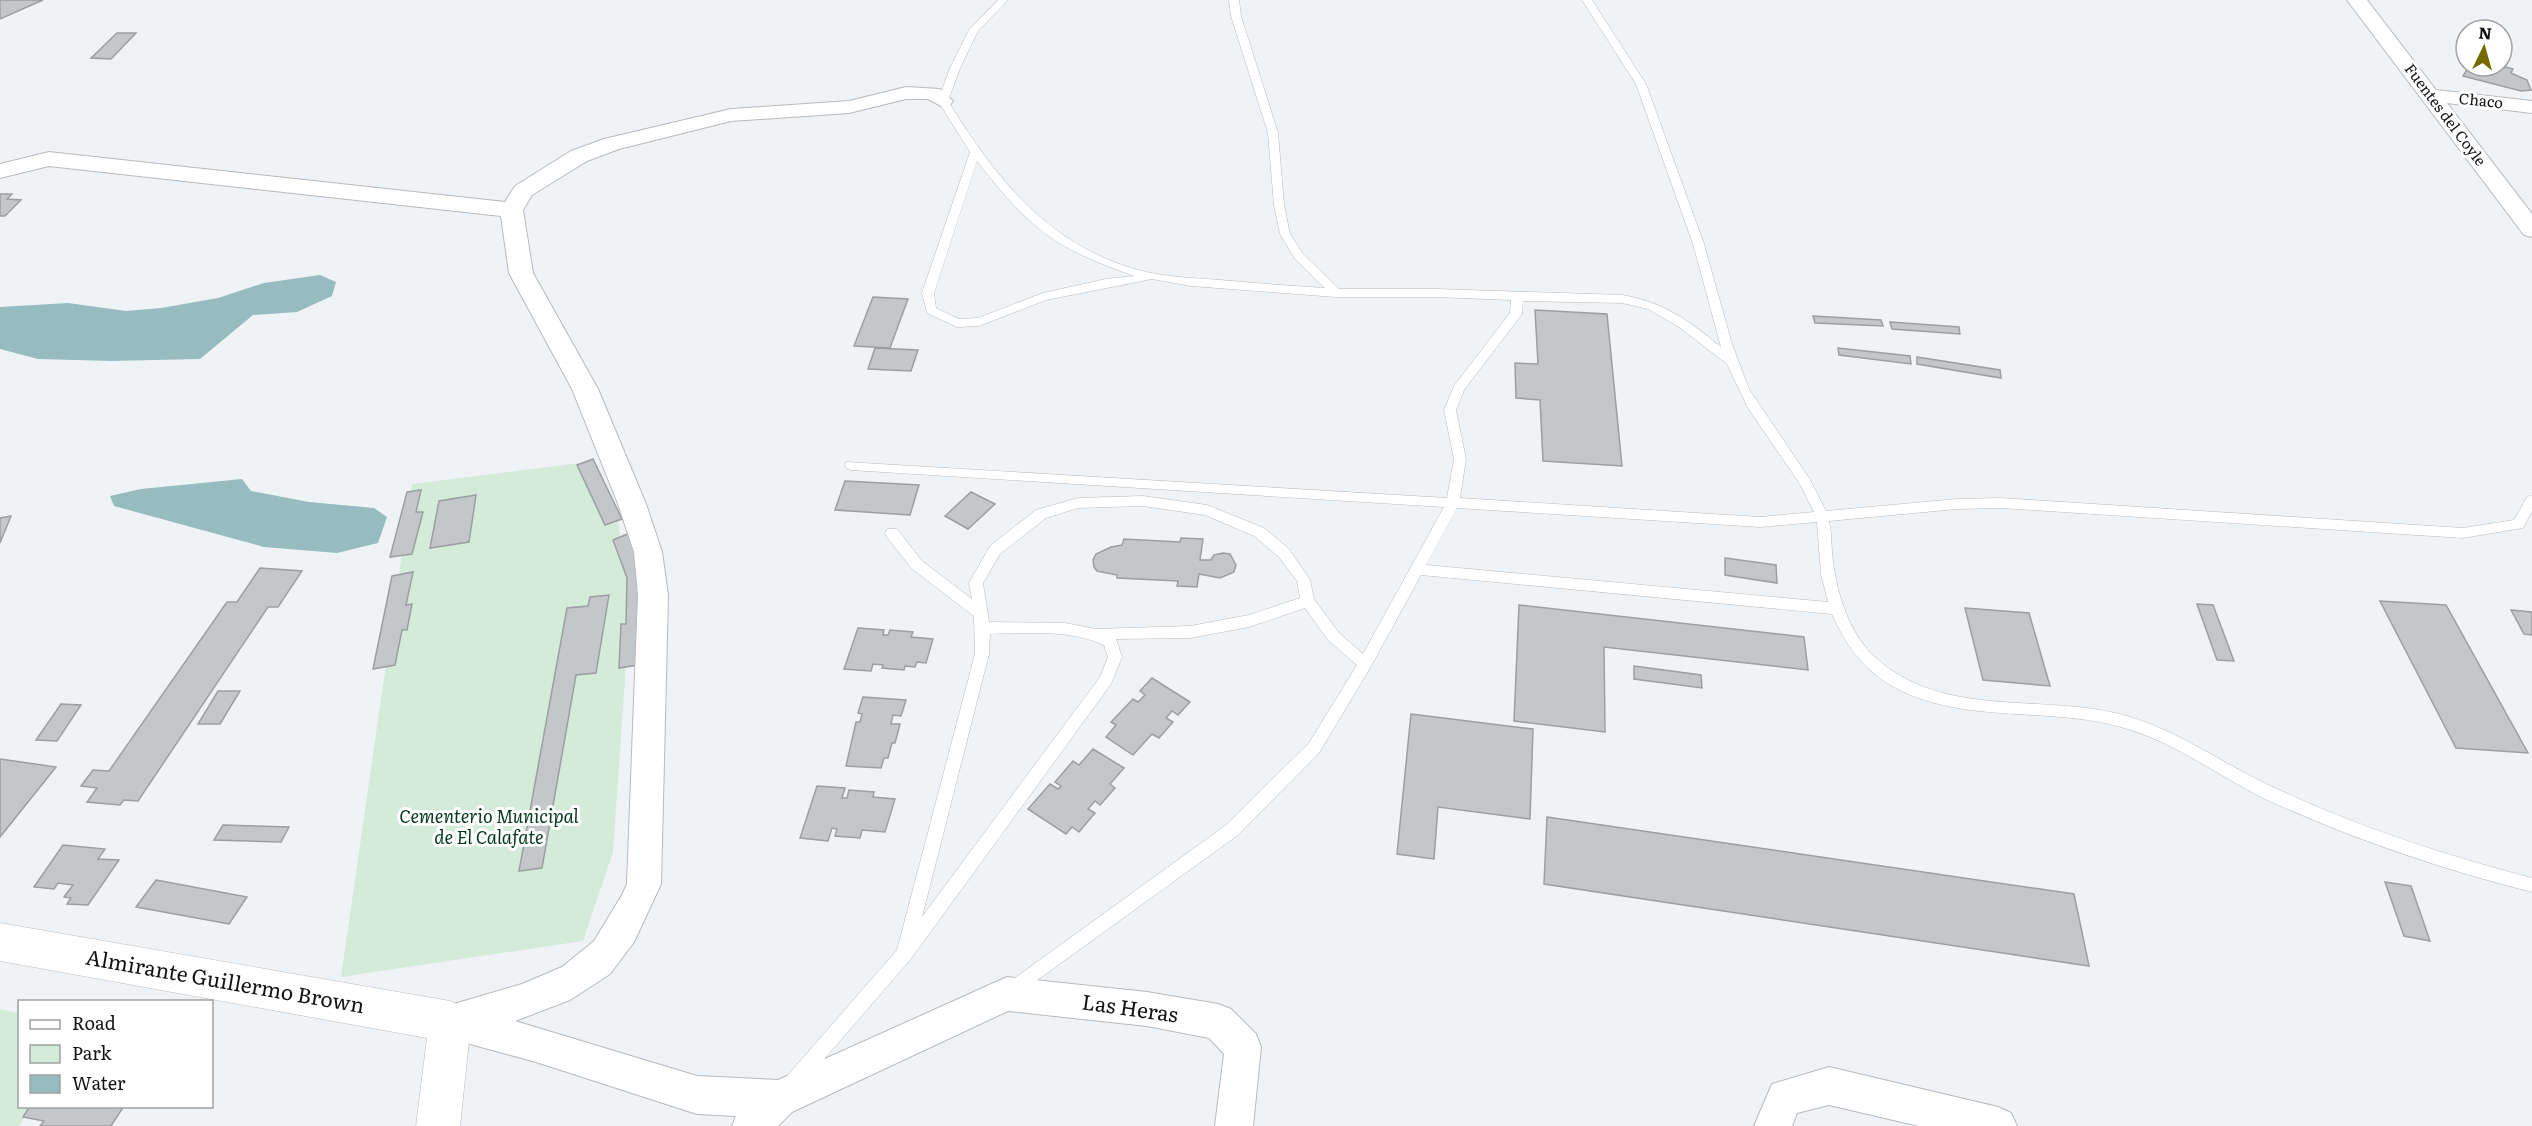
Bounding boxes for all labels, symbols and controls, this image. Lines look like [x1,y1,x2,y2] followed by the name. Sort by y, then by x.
[2454,18,2514,78] north arrow
[2478,20,2493,45] text: N
[2400,58,2493,170] street label: Fuentes del Coyle
[2458,86,2505,113] street label: Chaco
[399,802,580,850] park label: Cementerio Municipal de El Calafate
[84,940,367,1019] street label: Almirante Guillermo Brown
[1080,984,1180,1029] street label: Las Heras
[18,1000,213,1108] legend
[72,1009,116,1036] text: Road
[72,1039,113,1066] text: Park
[72,1069,126,1096] text: Water

